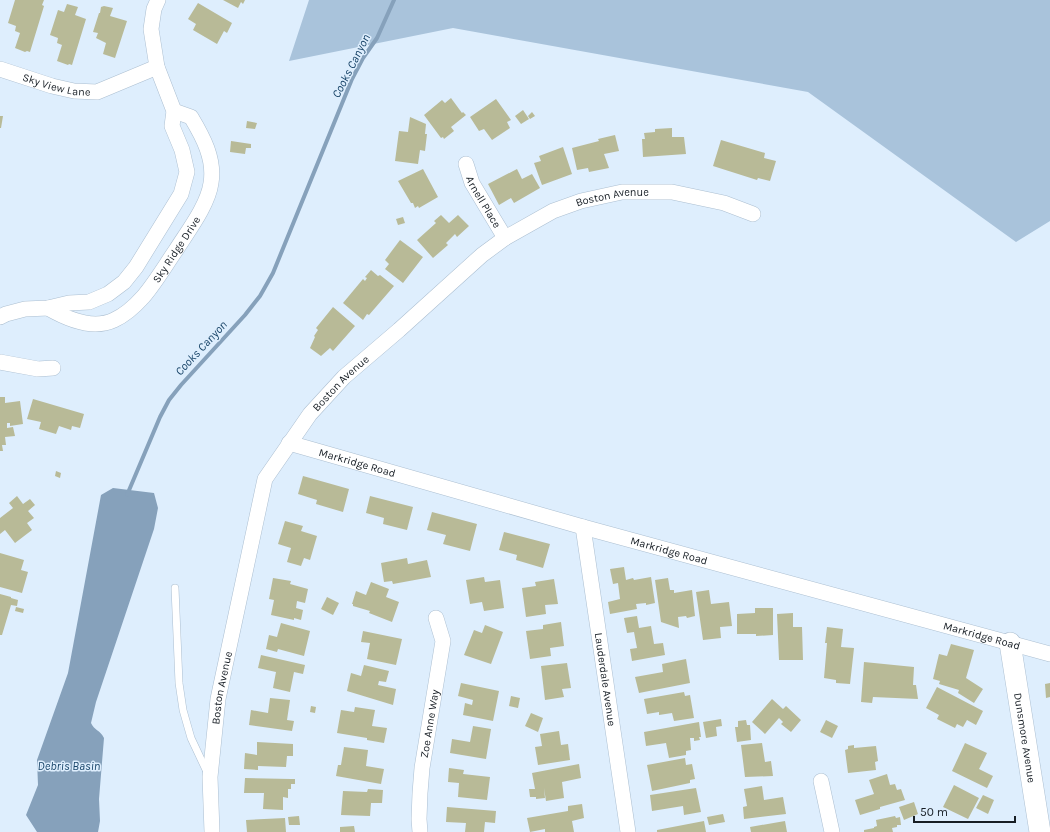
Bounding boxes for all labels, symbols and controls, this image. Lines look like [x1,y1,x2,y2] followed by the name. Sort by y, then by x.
[329,32,373,100] water label: Cooks Canyon
[21,70,91,98] street label: Sky View Lane
[464,174,504,230] street label: Arnell Place
[574,185,649,209] street label: Boston Avenue
[150,213,203,285] street label: Sky Ridge Drive
[172,318,230,378] water label: Cooks Canyon
[310,352,372,414] street label: Boston Avenue
[317,445,397,480] street label: Markridge Road
[629,534,709,567] street label: Markridge Road
[942,619,1022,652] street label: Markridge Road
[592,632,619,727] street label: Lauderdale Avenue
[209,650,235,725] street label: Boston Avenue
[417,688,441,759] street label: Zoe Anne Way
[1011,692,1039,784] street label: Dunsmore Avenue
[38,759,100,773] water label: Debris Basin
[914,798,1015,824] scale bar
[920,805,948,819] text: 50 m

